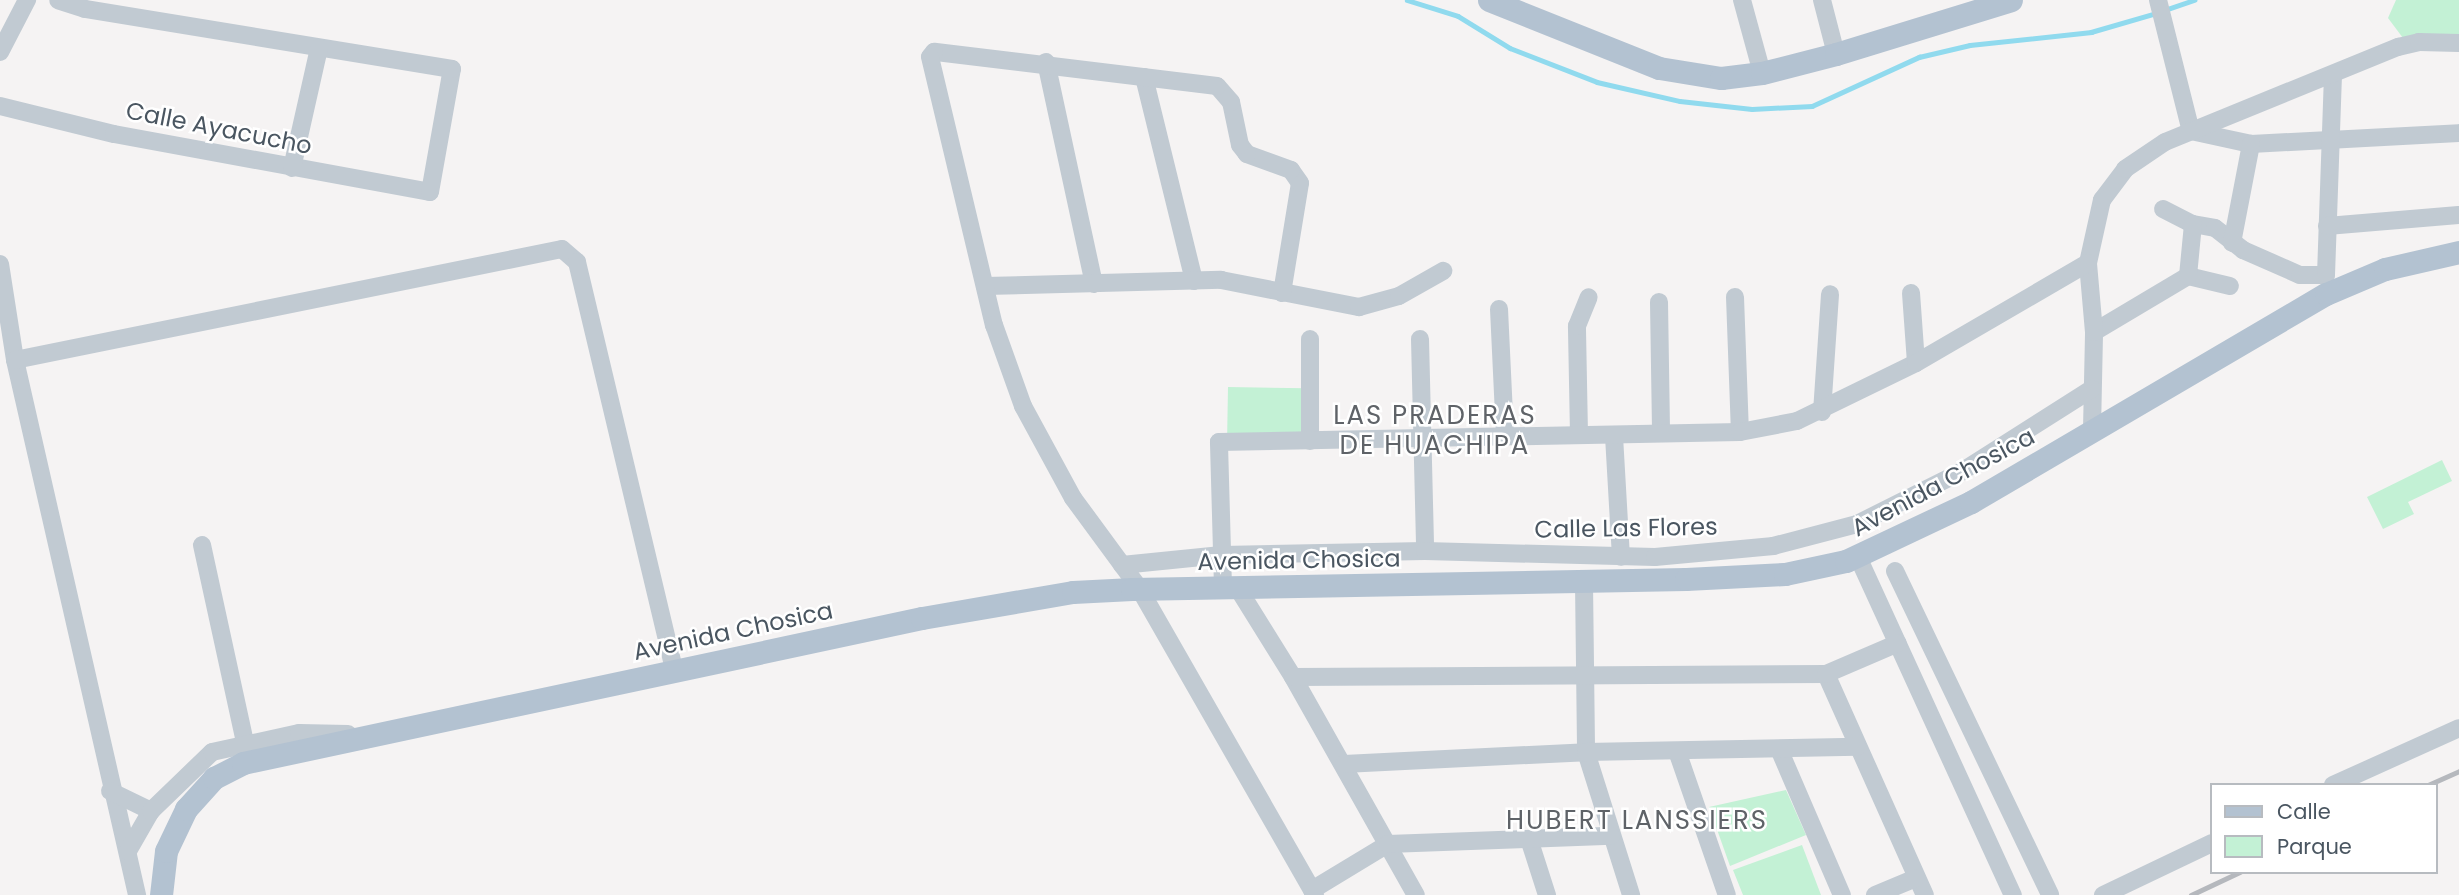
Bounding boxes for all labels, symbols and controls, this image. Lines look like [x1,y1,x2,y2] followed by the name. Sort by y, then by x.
[124,96,314,160] street label: Calle Ayacucho
[1335,400,1535,462] district label: LAS PRADERAS DE HUACHIPA
[1847,422,2039,542] street label: Avenida Chosica
[1534,512,1718,544] street label: Calle Las Flores
[1197,544,1401,576] street label: Avenida Chosica
[631,596,835,666] street label: Avenida Chosica
[2210,783,2438,874] legend
[2277,797,2331,826] text: Calle
[1508,805,1766,837] district label: HUBERT LANSSIERS
[2277,832,2352,861] text: Parque

